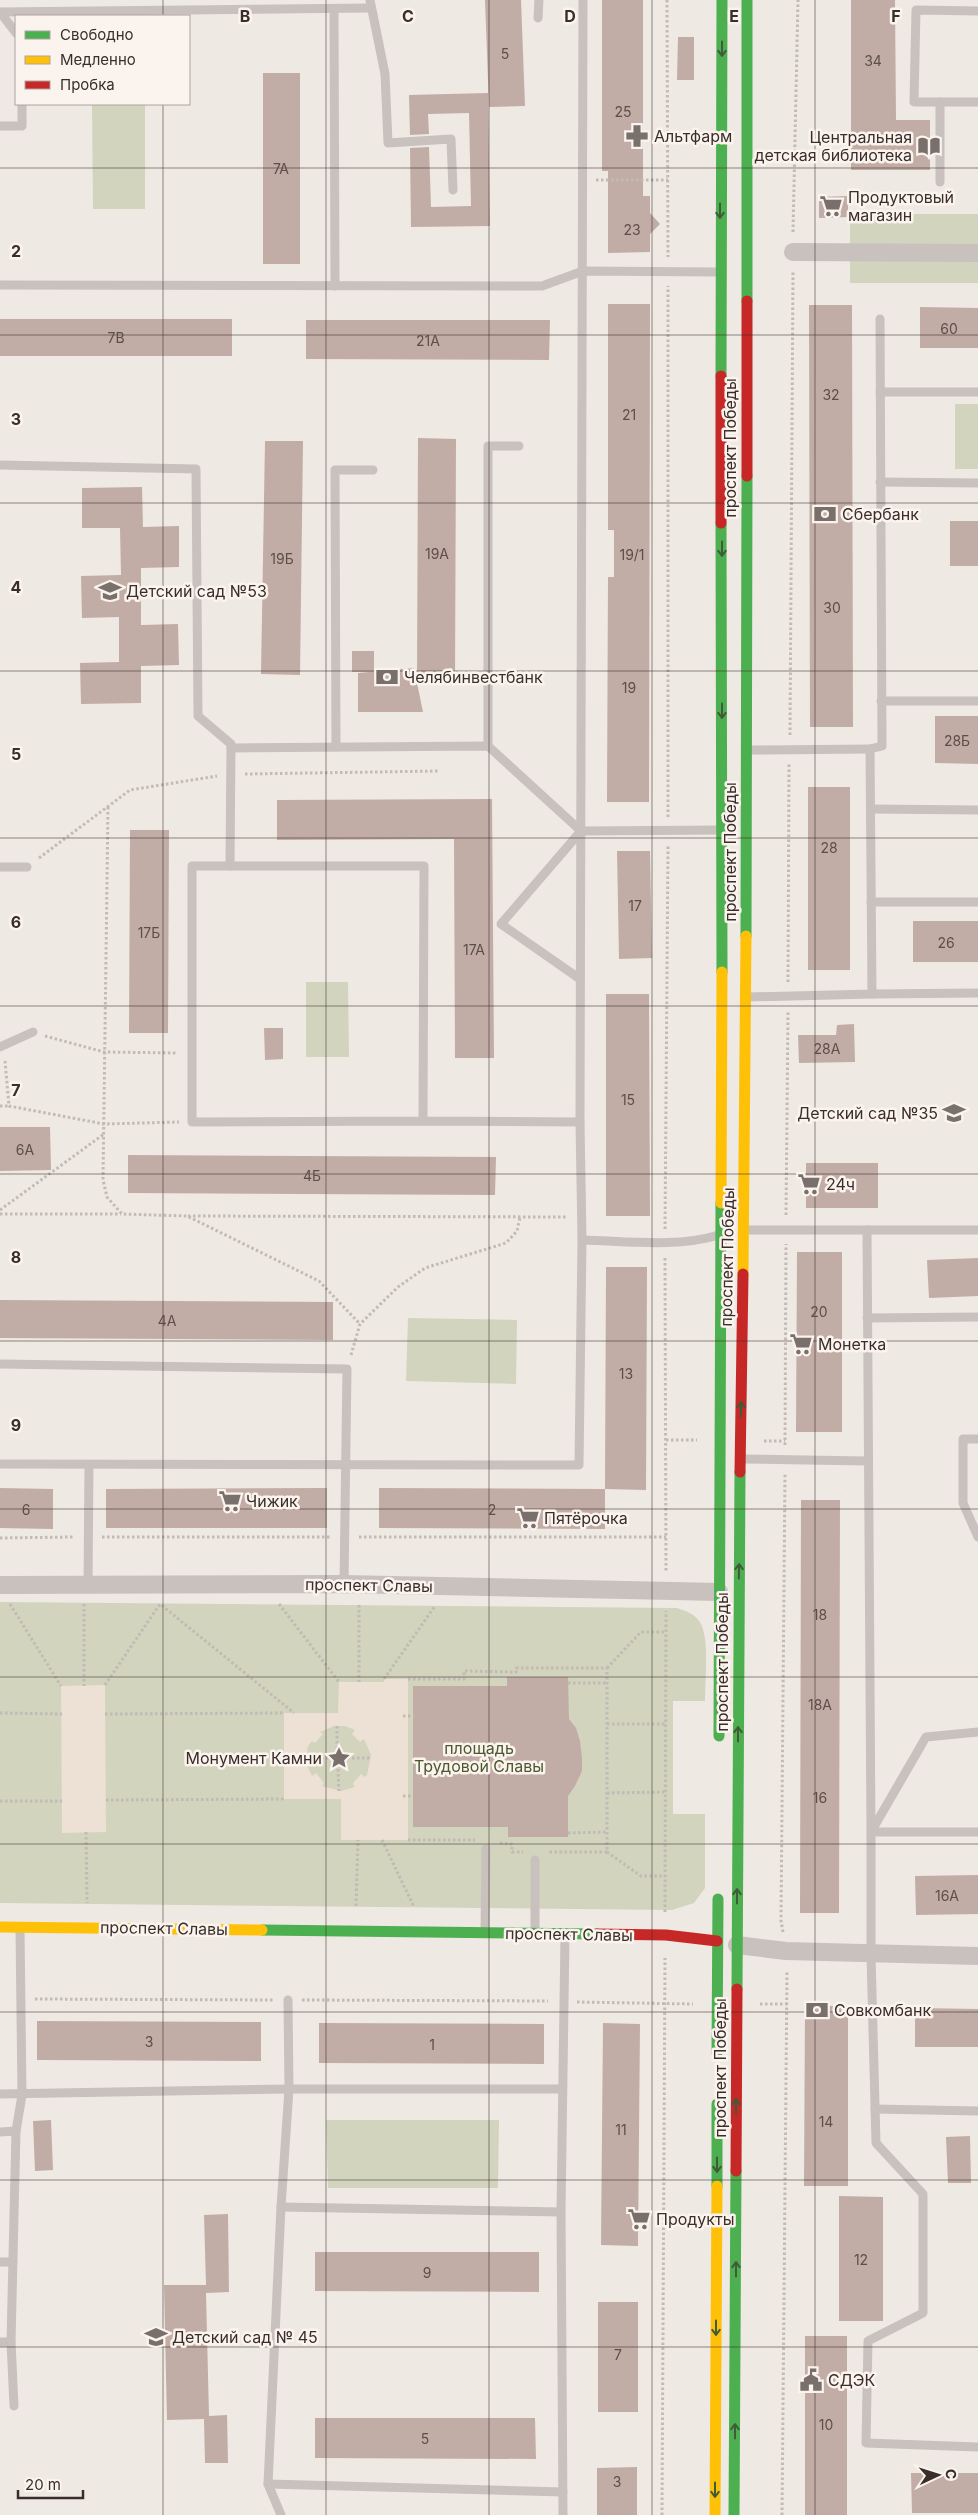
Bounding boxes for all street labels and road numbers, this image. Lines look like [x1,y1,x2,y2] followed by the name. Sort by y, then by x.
[720,378,740,518] street label: проспект Победы
[720,782,740,922] street label: проспект Победы
[716,1187,738,1327] street label: проспект Победы
[305,1574,433,1596] street label: проспект Славы
[712,1592,732,1732] street label: проспект Победы
[100,1917,228,1939] street label: проспект Славы
[505,1923,633,1945] street label: проспект Славы
[710,1998,730,2138] street label: проспект Победы

